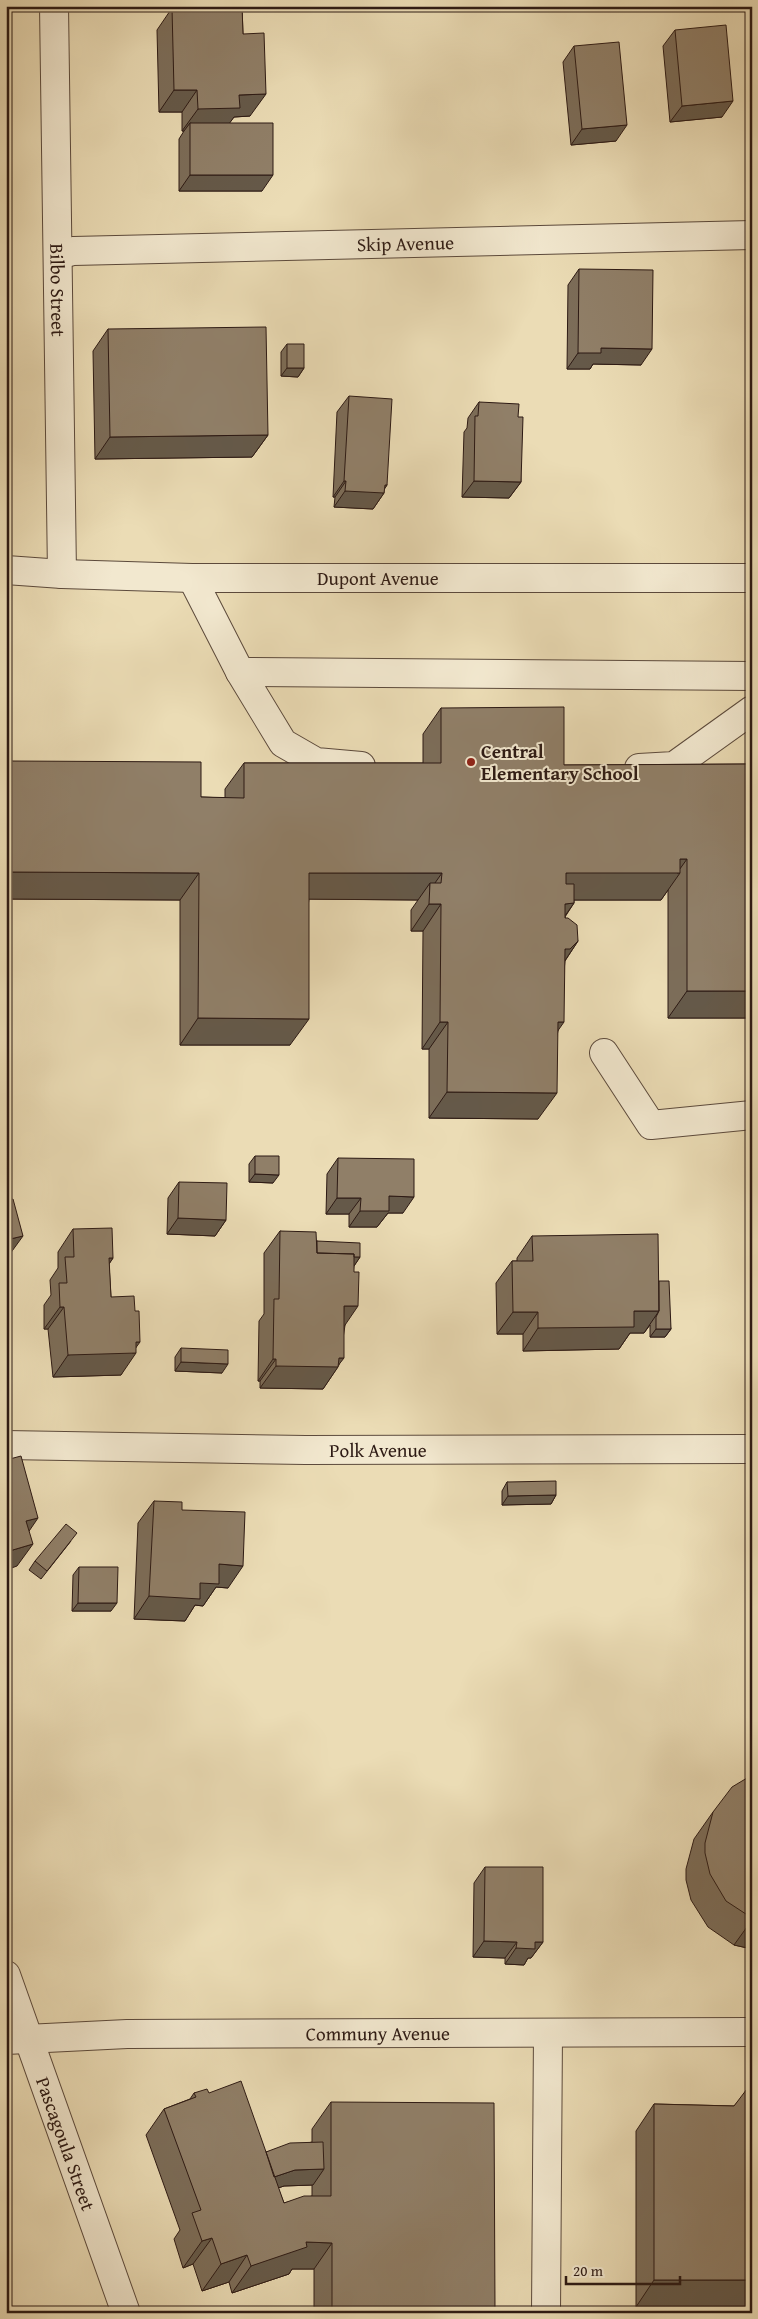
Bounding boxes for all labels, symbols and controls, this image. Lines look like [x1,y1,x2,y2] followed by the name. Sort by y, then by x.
[356,228,454,258] street label: Skip Avenue
[43,243,73,337] street label: Bilbo Street
[317,564,439,592] street label: Dupont Avenue
[481,737,639,787] place label: Central Elementary School
[465,756,477,768] marker: Central Elementary School
[329,1436,427,1464] street label: Polk Avenue
[306,2019,450,2047] street label: Communy Avenue
[29,2073,103,2215] street label: Pascagoula Street
[566,2254,679,2286] scale bar
[573,2260,604,2281] text: 20 m

